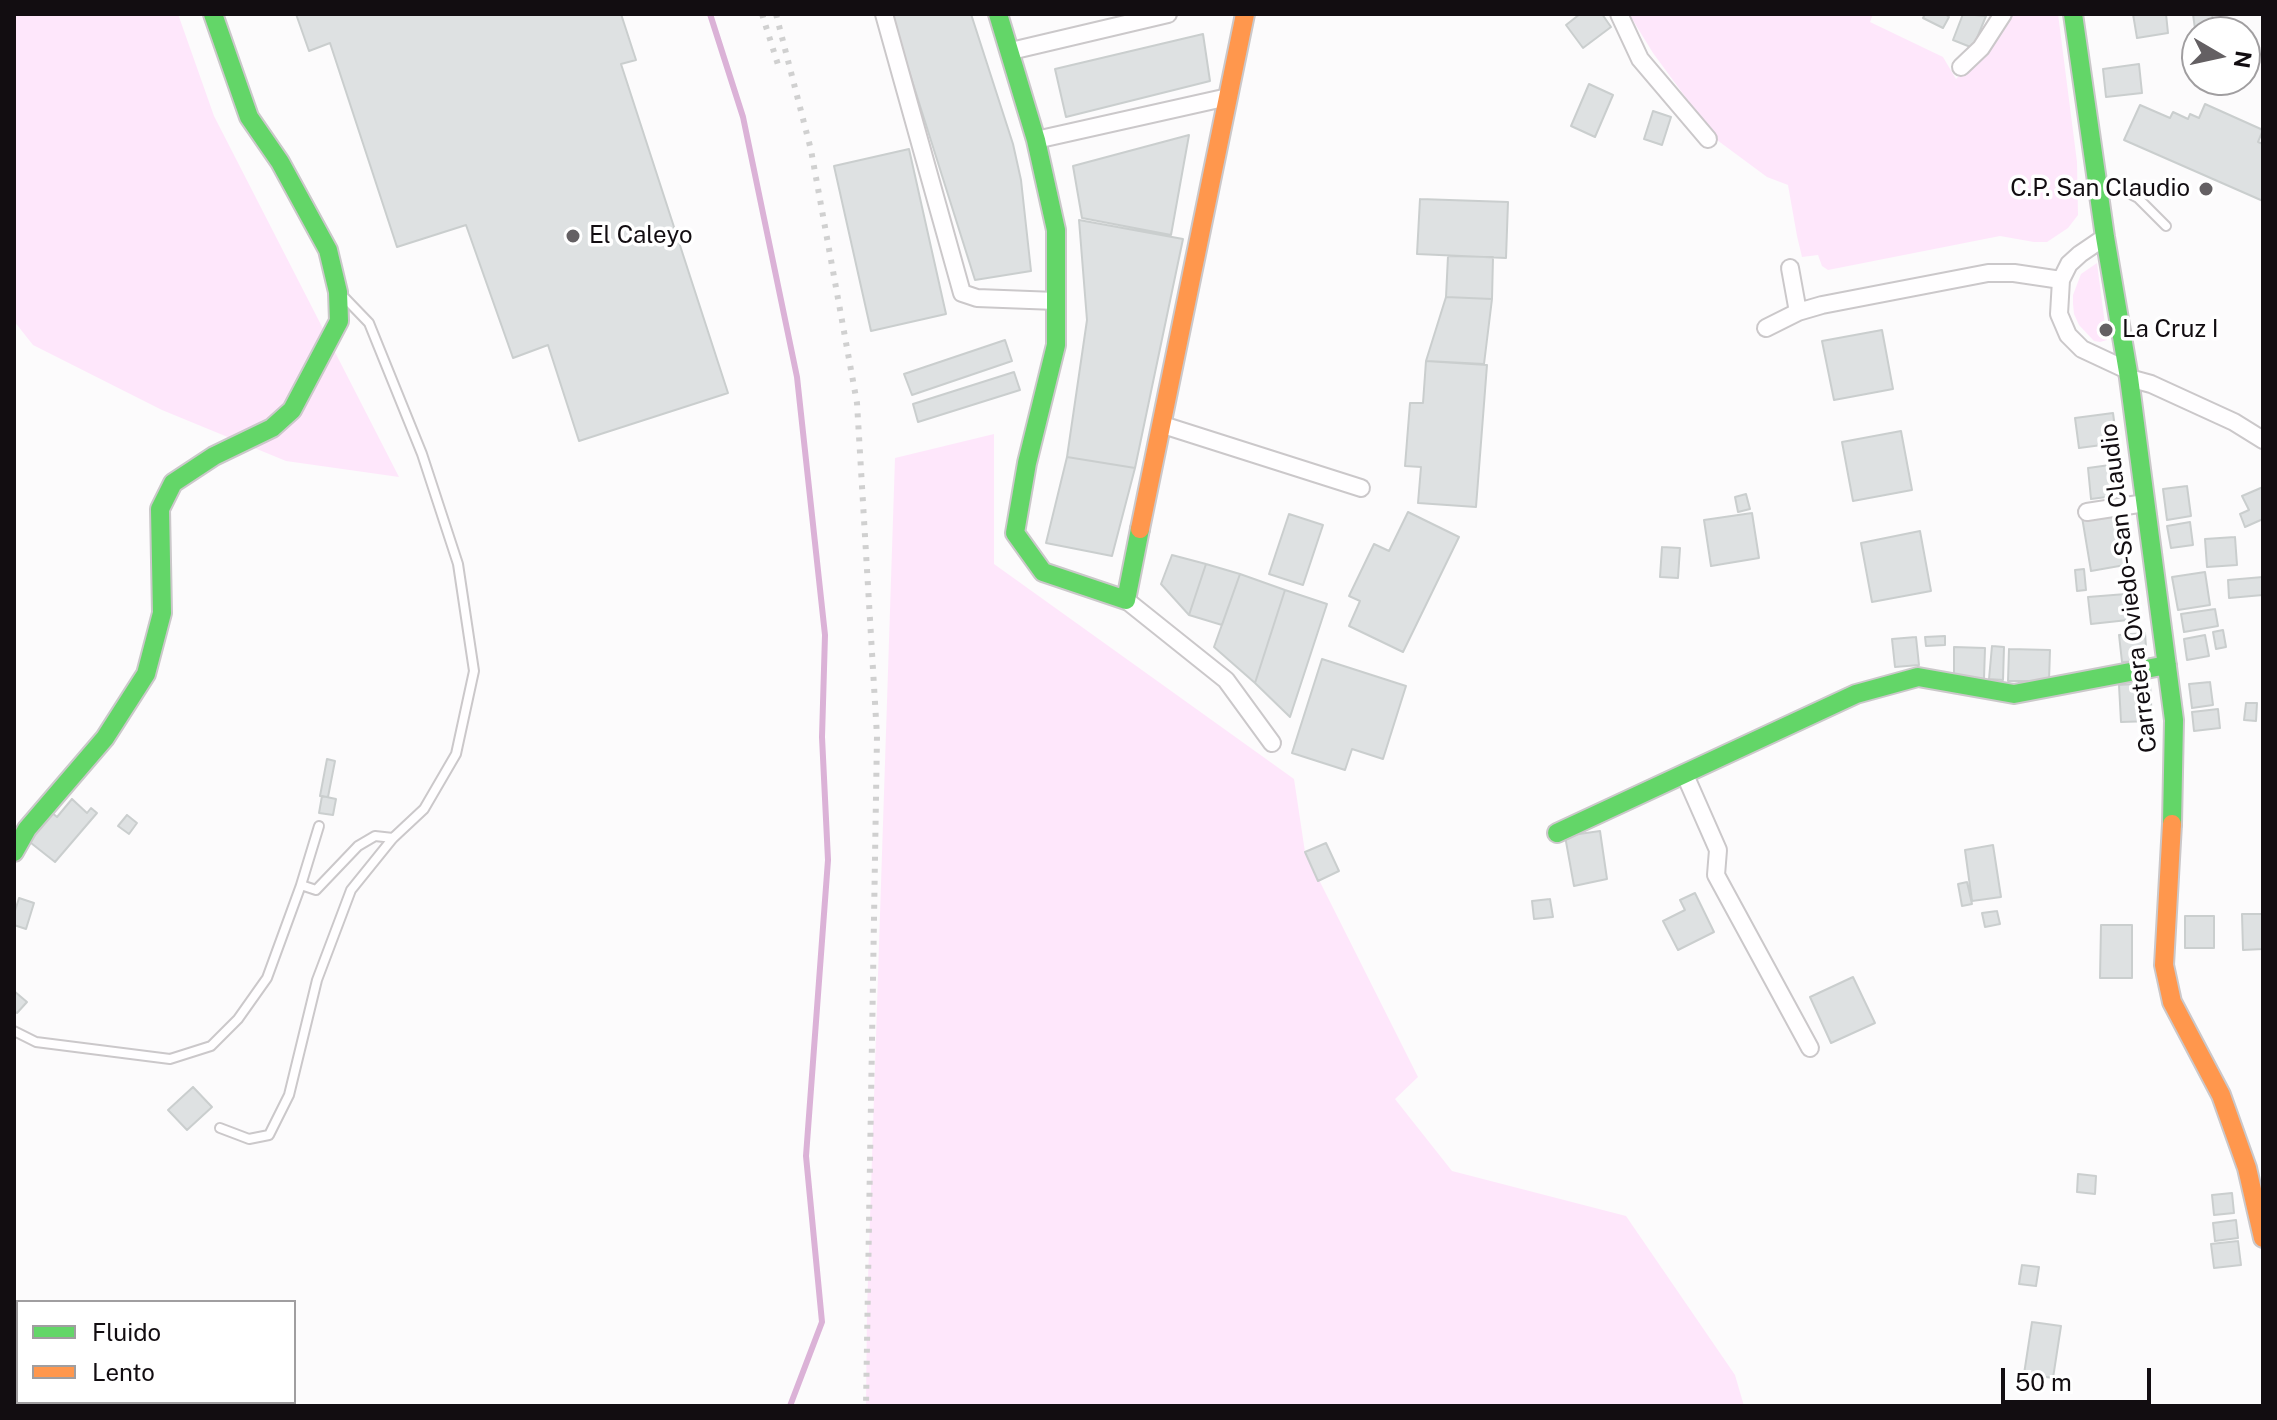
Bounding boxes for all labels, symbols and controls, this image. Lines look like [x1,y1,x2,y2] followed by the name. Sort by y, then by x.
[2181,16,2261,96] north arrow
[2229,49,2257,70] text: N
[2010,175,2190,203] place label: C.P. San Claudio
[2197,180,2215,198] marker: C.P. San Claudio
[589,222,693,250] place label: El Caleyo
[564,227,582,245] marker: El Caleyo
[2122,316,2219,344] place label: La Cruz I
[2097,321,2115,339] marker: La Cruz I
[2094,422,2164,754] street label: Carretera Oviedo-San Claudio
[16,1300,296,1404] legend
[92,1318,161,1346] text: Fluido
[2005,1352,2155,1402] scale bar
[92,1358,155,1386] text: Lento
[2015,1368,2072,1396] text: 50 m

